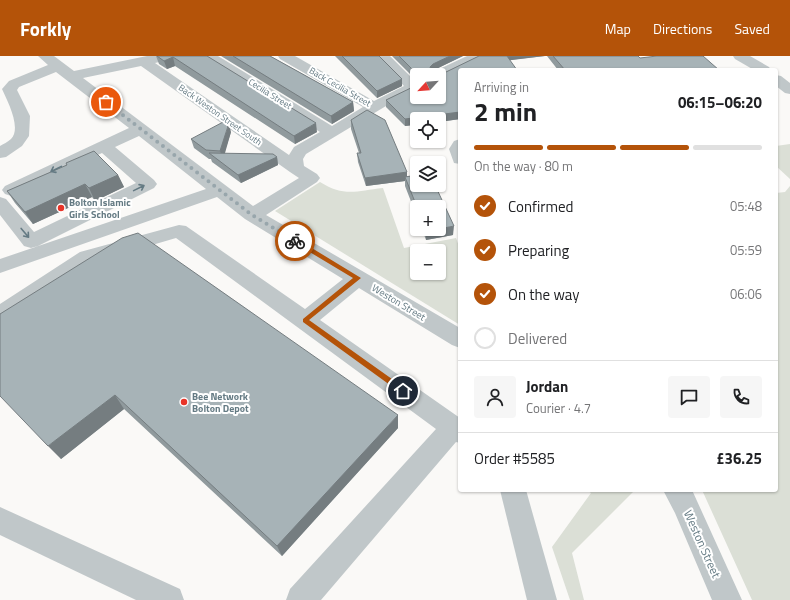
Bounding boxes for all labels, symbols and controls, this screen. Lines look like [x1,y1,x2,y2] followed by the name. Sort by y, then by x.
[20,14,71,43] text: Forkly
[605,18,631,39] text: Map
[653,18,712,39] text: Directions
[734,18,770,39] text: Saved
[307,64,374,110] street label: Back Cecilia Street
[410,68,446,104] north arrow
[410,68,446,280] map controls
[246,75,295,113] street label: Cecilia Street
[474,77,529,97] text: Arriving in
[176,81,265,148] street label: Back Weston Street South
[89,85,123,119] pin
[95,91,117,113] icon: bag
[678,91,762,114] text: 06:15–06:20
[474,92,537,131] text: 2 min
[410,112,446,148] button: locate
[410,156,446,192] button: layers
[474,156,573,176] text: On the way · 80 m
[50,166,62,173] one-way arrow
[133,184,145,191] one-way arrow
[69,195,131,222] place label: Bolton Islamic Girls School
[474,195,496,217] icon: check
[508,195,573,218] text: Confirmed
[730,196,762,216] text: 05:48
[410,200,446,236] button: +
[56,203,66,213] marker: Bolton Islamic Girls School
[275,221,315,261] courier
[20,228,29,239] one-way arrow
[284,230,306,252] icon: bike
[474,239,496,261] icon: check
[508,239,569,262] text: Preparing
[730,240,762,260] text: 05:59
[410,244,446,280] button: −
[369,280,429,325] street label: Weston Street
[474,283,496,305] icon: check
[508,283,580,306] text: On the way
[730,284,762,304] text: 06:06
[508,327,567,350] text: Delivered
[386,374,420,408] pin
[526,375,568,398] text: Jordan
[474,376,516,418] button: person
[668,376,710,418] button: chat
[720,376,762,418] button: phone
[392,380,414,402] icon: home
[192,389,249,416] place label: Bee Network Bolton Depot
[179,397,189,407] marker: Bee Network Bolton Depot
[526,398,591,418] text: Courier · 4.7
[474,447,555,470] text: Order #5585
[716,447,762,470] text: £36.25
[679,507,726,582] street label: Weston Street

